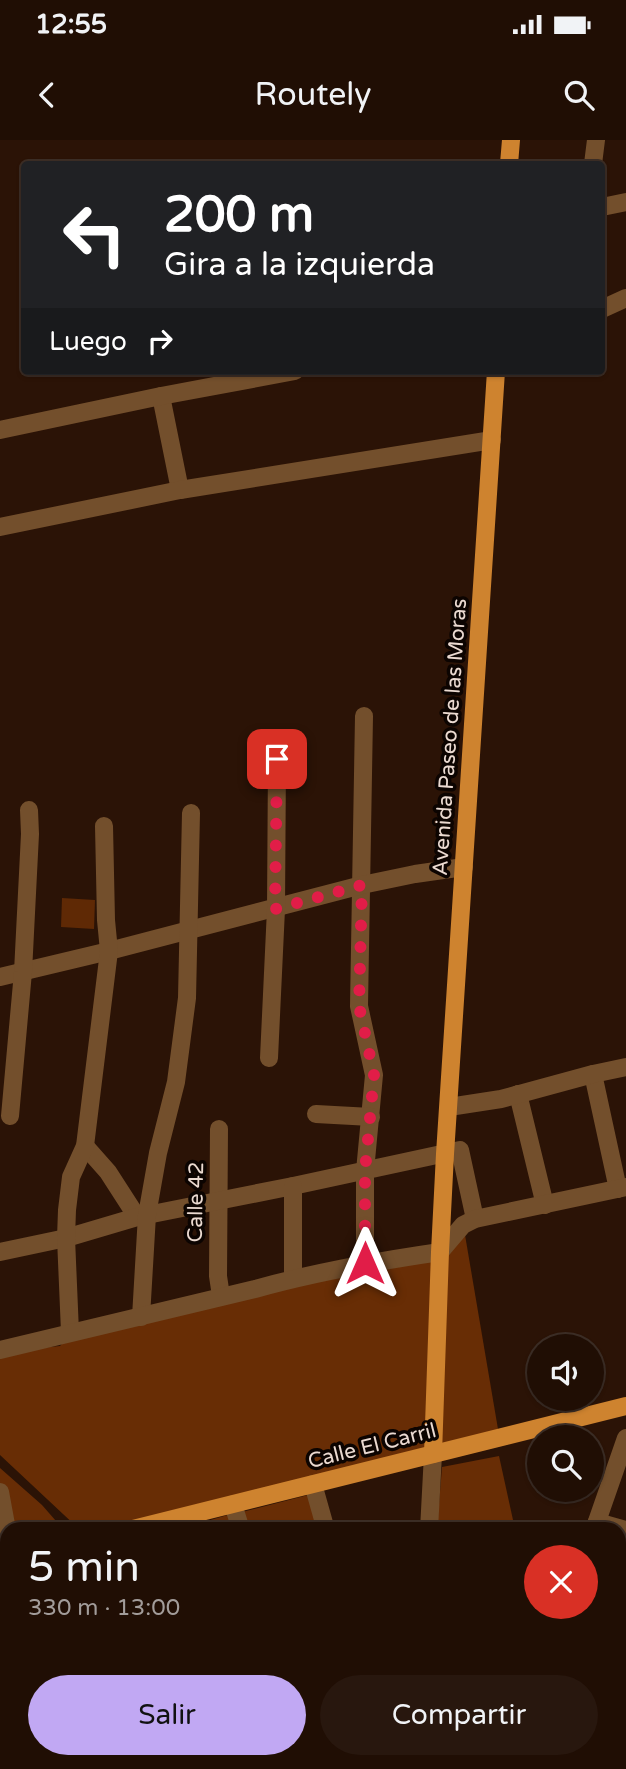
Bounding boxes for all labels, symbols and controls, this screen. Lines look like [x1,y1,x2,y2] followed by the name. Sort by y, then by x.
[35,9,107,40] text: 12:55
[28,76,66,114] icon: back
[255,76,372,114] text: Routely
[560,76,598,114] icon: search
[164,186,314,245] text: 200 m
[49,189,140,280] icon: left
[164,246,435,284] text: Gira a la izquierda
[141,322,179,360] icon: right
[49,326,127,357] text: Luego
[428,598,472,876] street label: Avenida Paseo de las Moras
[247,729,307,789] pin
[258,740,296,778] icon: arrive
[183,1161,209,1243] street label: Calle 42
[328,1226,402,1300] position arrow
[527,1334,604,1502] map controls
[527,1334,604,1411] button: sound
[305,1418,439,1474] street label: Calle El Carril
[527,1425,604,1502] button: search
[28,1542,140,1593] text: 5 min
[524,1545,598,1619] button: close
[28,1594,180,1622] text: 330 m · 13:00
[28,1675,306,1755] button: Salir
[320,1675,598,1755] button: Compartir

